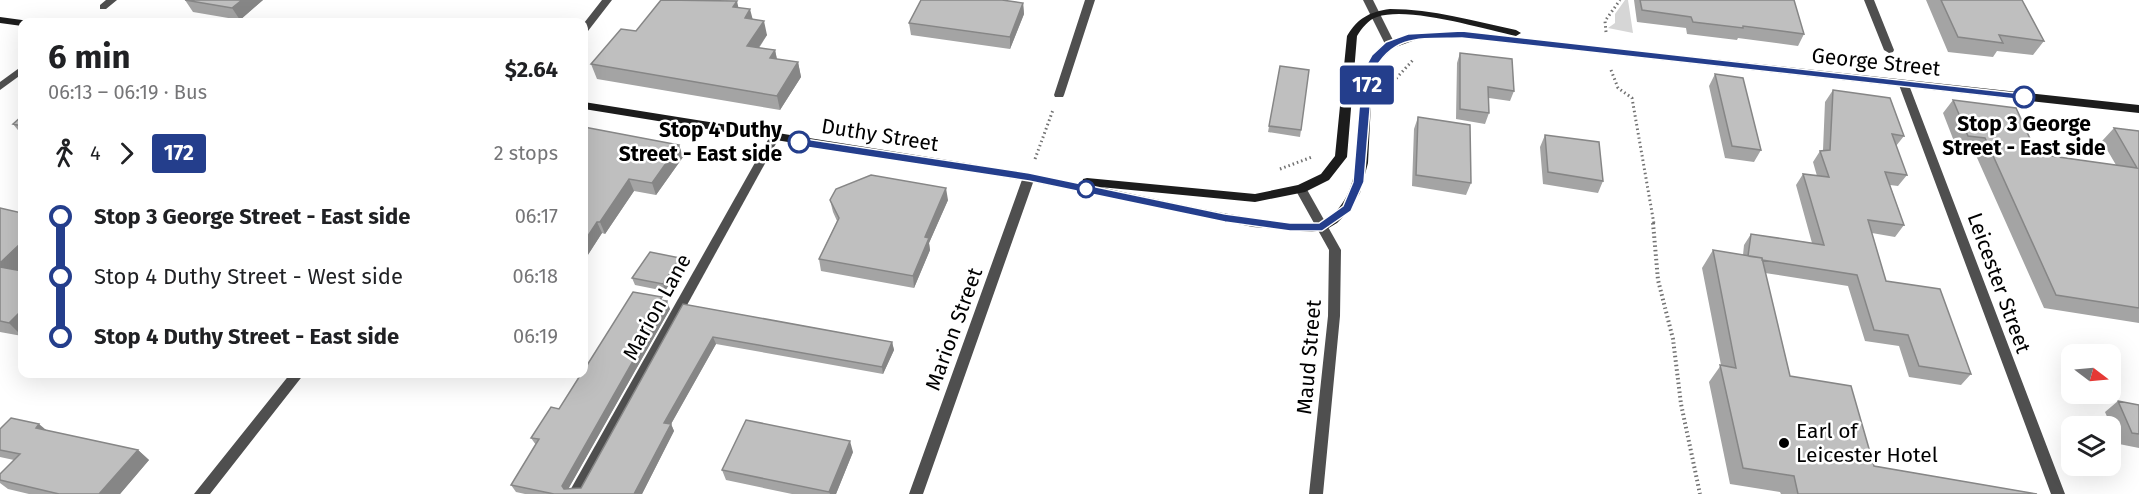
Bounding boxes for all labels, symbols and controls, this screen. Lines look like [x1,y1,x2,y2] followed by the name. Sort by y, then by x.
[48,37,131,77] text: 6 min
[1810,42,1942,82] street label: George Street
[505,56,558,83] text: $2.64
[1332,66,1402,104] line badge: 172
[1352,72,1382,98] text: 172
[48,80,207,104] text: 06:13 – 06:19 · Bus
[2013,86,2035,108] marker: Stop 3 George Street - East side
[1942,111,2106,161] place label: Stop 3 George Street - East side
[820,113,941,157] street label: Duthy Street
[619,117,782,167] place label: Stop 4 Duthy Street - East side
[788,131,810,153] marker: Stop 4 Duthy Street - East side
[48,137,81,170] icon: walk
[110,137,143,170] icon: forward
[164,140,194,166] text: 172
[90,141,101,165] text: 4
[494,141,558,165] text: 2 stops
[1077,180,1095,198] unlabelled marker
[94,203,410,230] text: Stop 3 George Street - East side
[515,204,558,228] text: 06:17
[1962,209,2037,357] street label: Leicester Street
[617,249,697,365] street label: Marion Lane
[94,263,403,290] text: Stop 4 Duthy Street - West side
[513,264,558,288] text: 06:18
[920,264,988,394] street label: Marion Street
[1291,298,1327,415] street label: Maud Street
[94,323,399,350] text: Stop 4 Duthy Street - East side
[513,324,558,348] text: 06:19
[2061,344,2121,404] north arrow
[2061,344,2121,476] map controls
[2061,416,2121,476] button: layers
[1796,418,1938,468] place label: Earl of Leicester Hotel
[1777,436,1791,450] marker: Earl of Leicester Hotel

